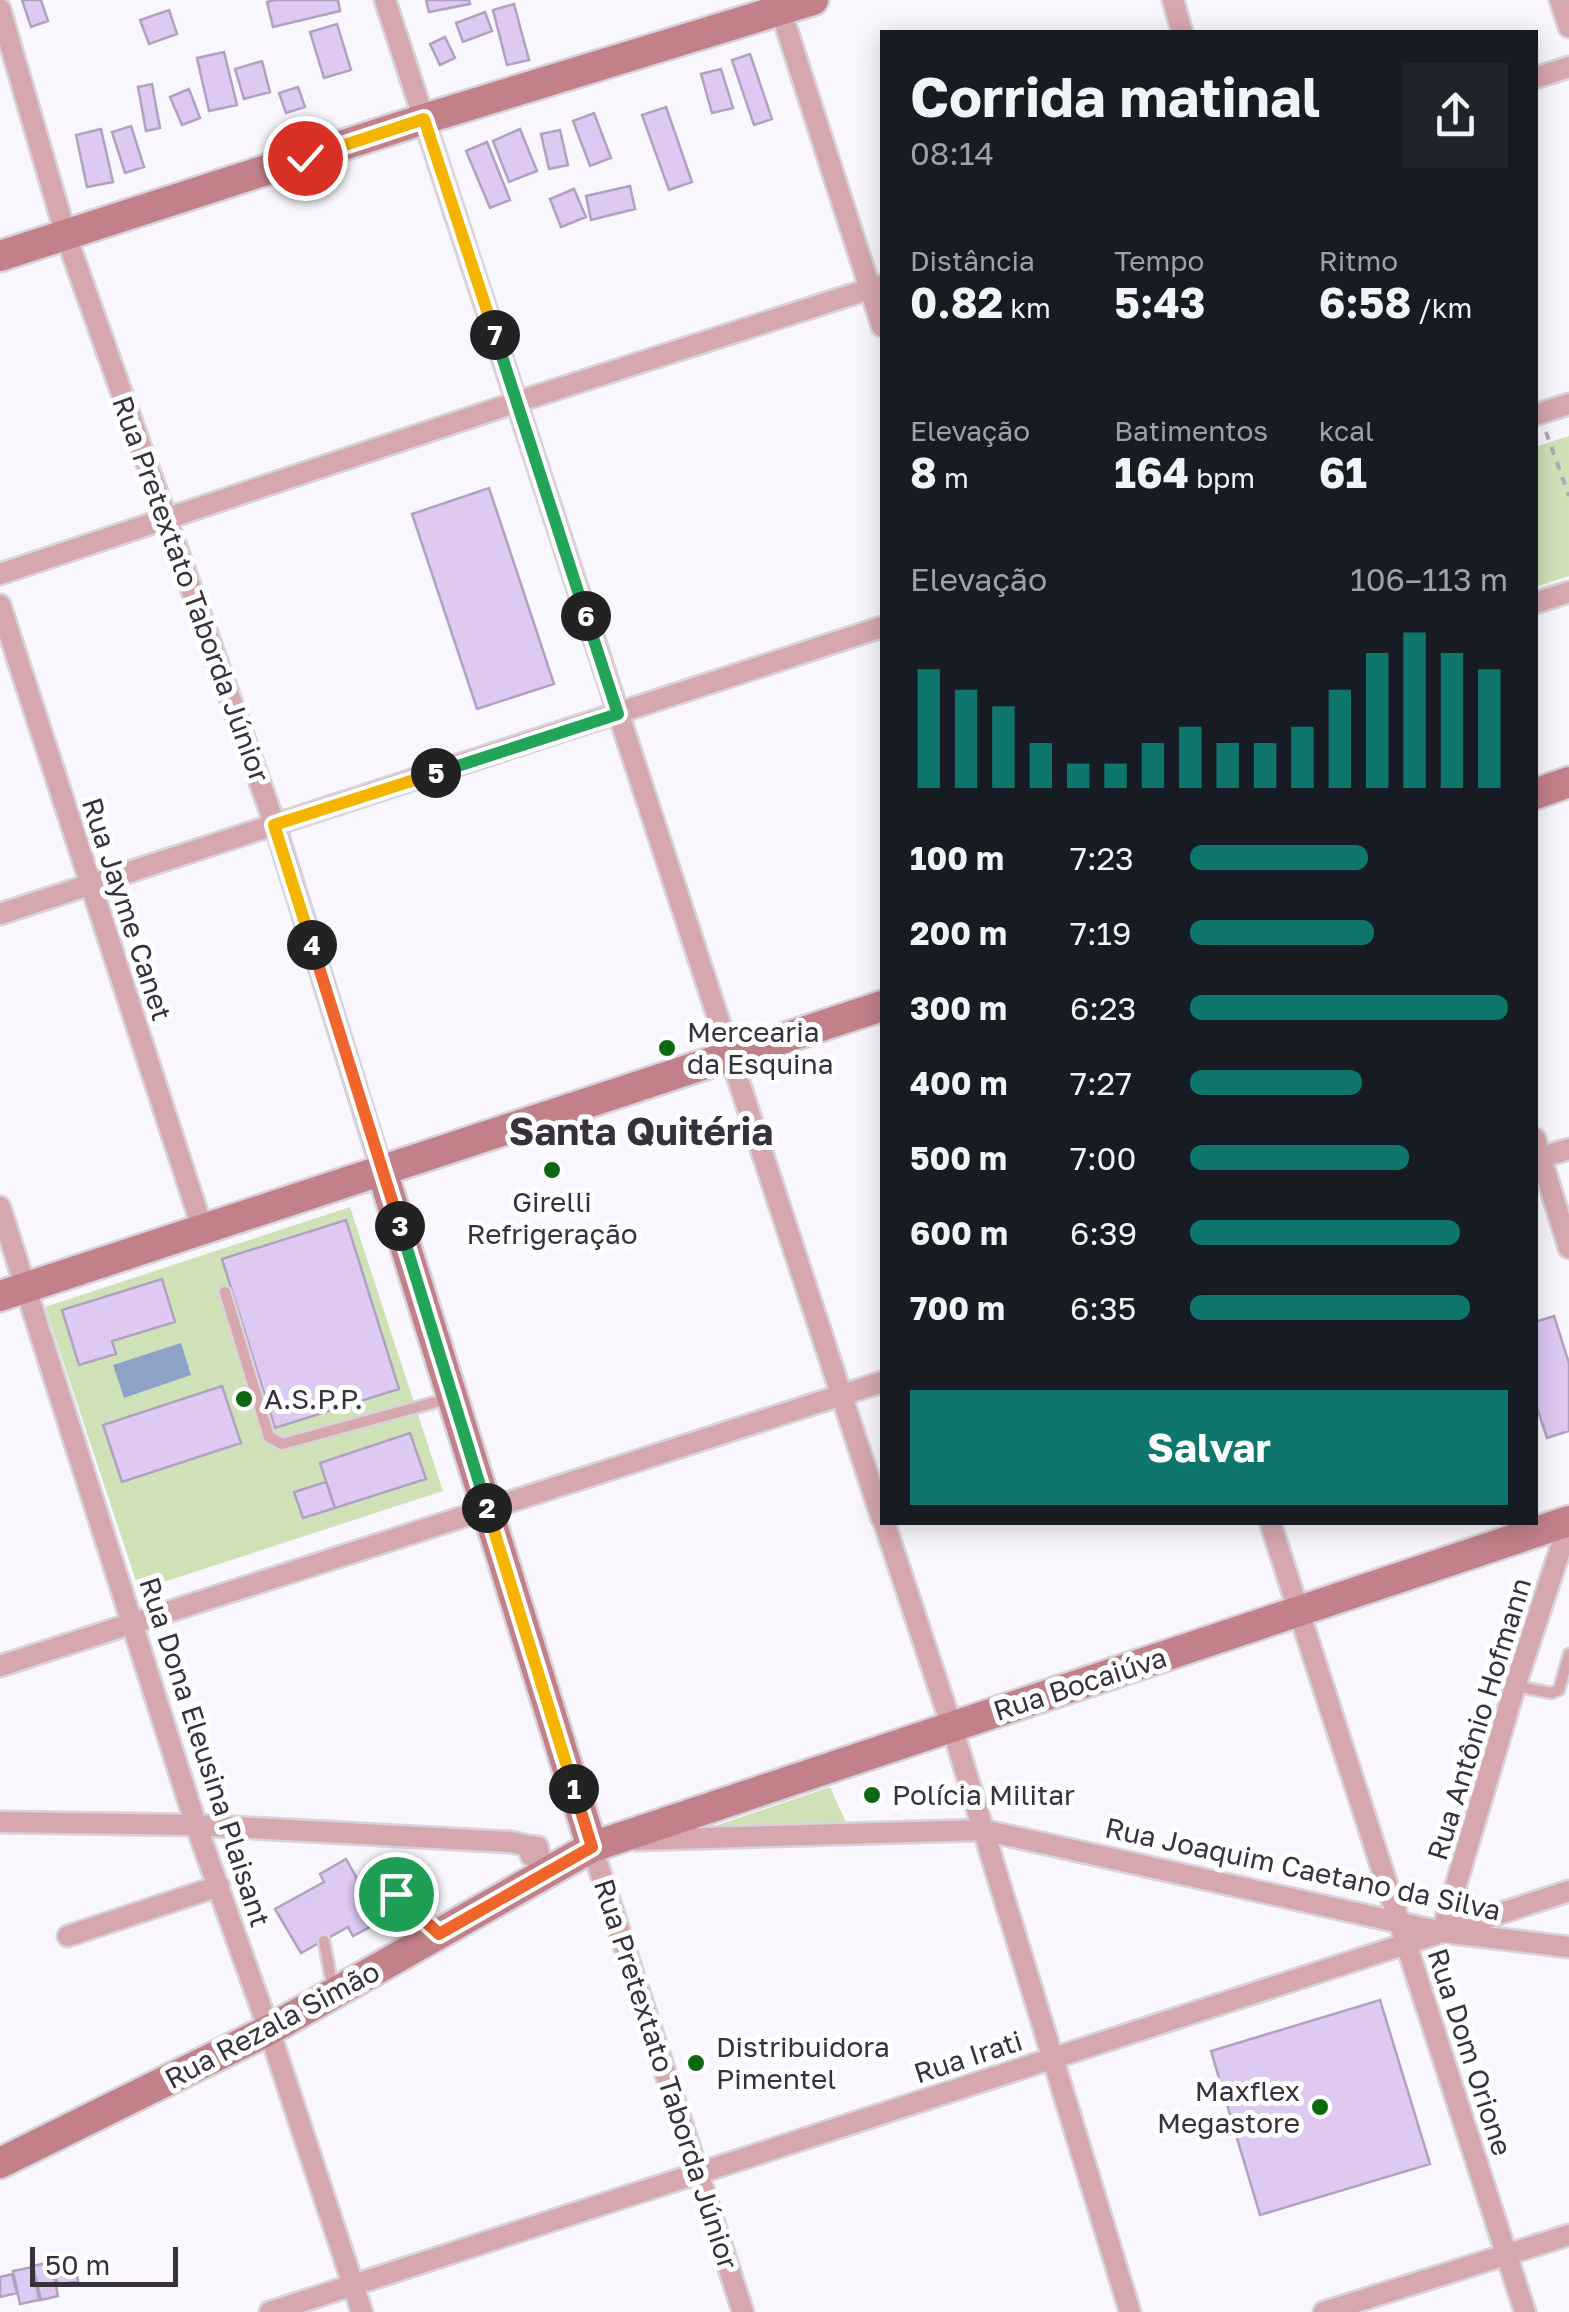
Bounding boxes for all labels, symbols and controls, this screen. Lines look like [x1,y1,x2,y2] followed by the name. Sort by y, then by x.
[910,63,1320,129] text: Corrida matinal
[1403,63,1508,168] button: share
[263,116,348,201] pin
[278,131,333,186] icon: check
[910,134,994,172] text: 08:14
[910,244,1035,277] text: Distância
[1114,244,1204,277] text: Tempo
[1319,244,1398,277] text: Ritmo
[910,277,1003,327] text: 0.82
[1114,277,1205,327] text: 5:43
[1319,277,1411,327] text: 6:58
[1003,291,1051,324] text: km
[1411,291,1472,324] text: /km
[470,310,520,360] pin: 7
[487,318,503,351] text: 7
[106,391,277,786] street label: Rua Pretextato Taborda Júnior
[910,414,1030,447] text: Elevação
[1114,414,1268,447] text: Batimentos
[1319,414,1374,447] text: kcal
[910,447,937,497] text: 8
[1114,447,1189,497] text: 164
[1319,447,1367,497] text: 61
[937,461,969,494] text: m
[1189,461,1255,494] text: bpm
[910,560,1047,598] text: Elevação
[1350,560,1508,598] text: 106–113 m
[561,591,611,641] pin: 6
[577,599,595,632] text: 6
[411,748,461,798] pin: 5
[427,756,445,789] text: 5
[76,793,179,1024] street label: Rua Jayme Canet
[910,839,1004,877] text: 100 m
[1070,839,1134,877] text: 7:23
[910,914,1007,952] text: 200 m
[1070,914,1131,952] text: 7:19
[287,920,337,970] pin: 4
[303,928,321,961] text: 4
[910,989,1007,1027] text: 300 m
[1070,989,1136,1027] text: 6:23
[687,1015,834,1080] place label: Mercearia da Esquina
[656,1037,678,1059] marker: Mercearia da Esquina
[910,1064,1008,1102] text: 400 m
[1070,1064,1132,1102] text: 7:27
[509,1108,773,1153] district label: Santa Quitéria
[910,1139,1007,1177] text: 500 m
[1070,1139,1136,1177] text: 7:00
[541,1159,563,1181] marker: Girelli Refrigeração
[466,1185,638,1250] place label: Girelli Refrigeração
[375,1201,425,1251] pin: 3
[391,1209,409,1242] text: 3
[910,1214,1008,1252] text: 600 m
[1070,1214,1137,1252] text: 6:39
[910,1289,1005,1327] text: 700 m
[1070,1289,1136,1327] text: 6:35
[264,1382,363,1415] place label: A.S.P.P.
[233,1388,255,1410] marker: A.S.P.P.
[910,1390,1508,1505] button: Salvar
[462,1483,512,1533] pin: 2
[478,1491,496,1524] text: 2
[133,1573,278,1931] street label: Rua Dona Eleusina Plaisant
[1420,1574,1537,1864] street label: Rua Antônio Hofmann
[989,1640,1171,1727] street label: Rua Bocaiúva
[549,1764,599,1814] pin: 1
[567,1772,581,1805] text: 1
[892,1778,1075,1811] place label: Polícia Militar
[861,1784,883,1806] marker: Polícia Militar
[1102,1810,1504,1927] street label: Rua Joaquim Caetano da Silva
[354,1852,439,1937] pin
[369,1867,424,1922] icon: arrive
[588,1875,745,2273] street label: Rua Pretextato Taborda Júnior
[1421,1944,1520,2160] street label: Rua Dom Orione
[159,1954,385,2095] street label: Rua Rezala Simão
[910,2024,1026,2090] street label: Rua Irati
[716,2030,890,2095] place label: Distribuidora Pimentel
[685,2052,707,2074] marker: Distribuidora Pimentel
[1157,2074,1300,2139] place label: Maxflex Megastore
[1309,2096,1331,2118] marker: Maxflex Megastore
[30,2242,178,2286] scale bar
[45,2248,110,2281] text: 50 m

